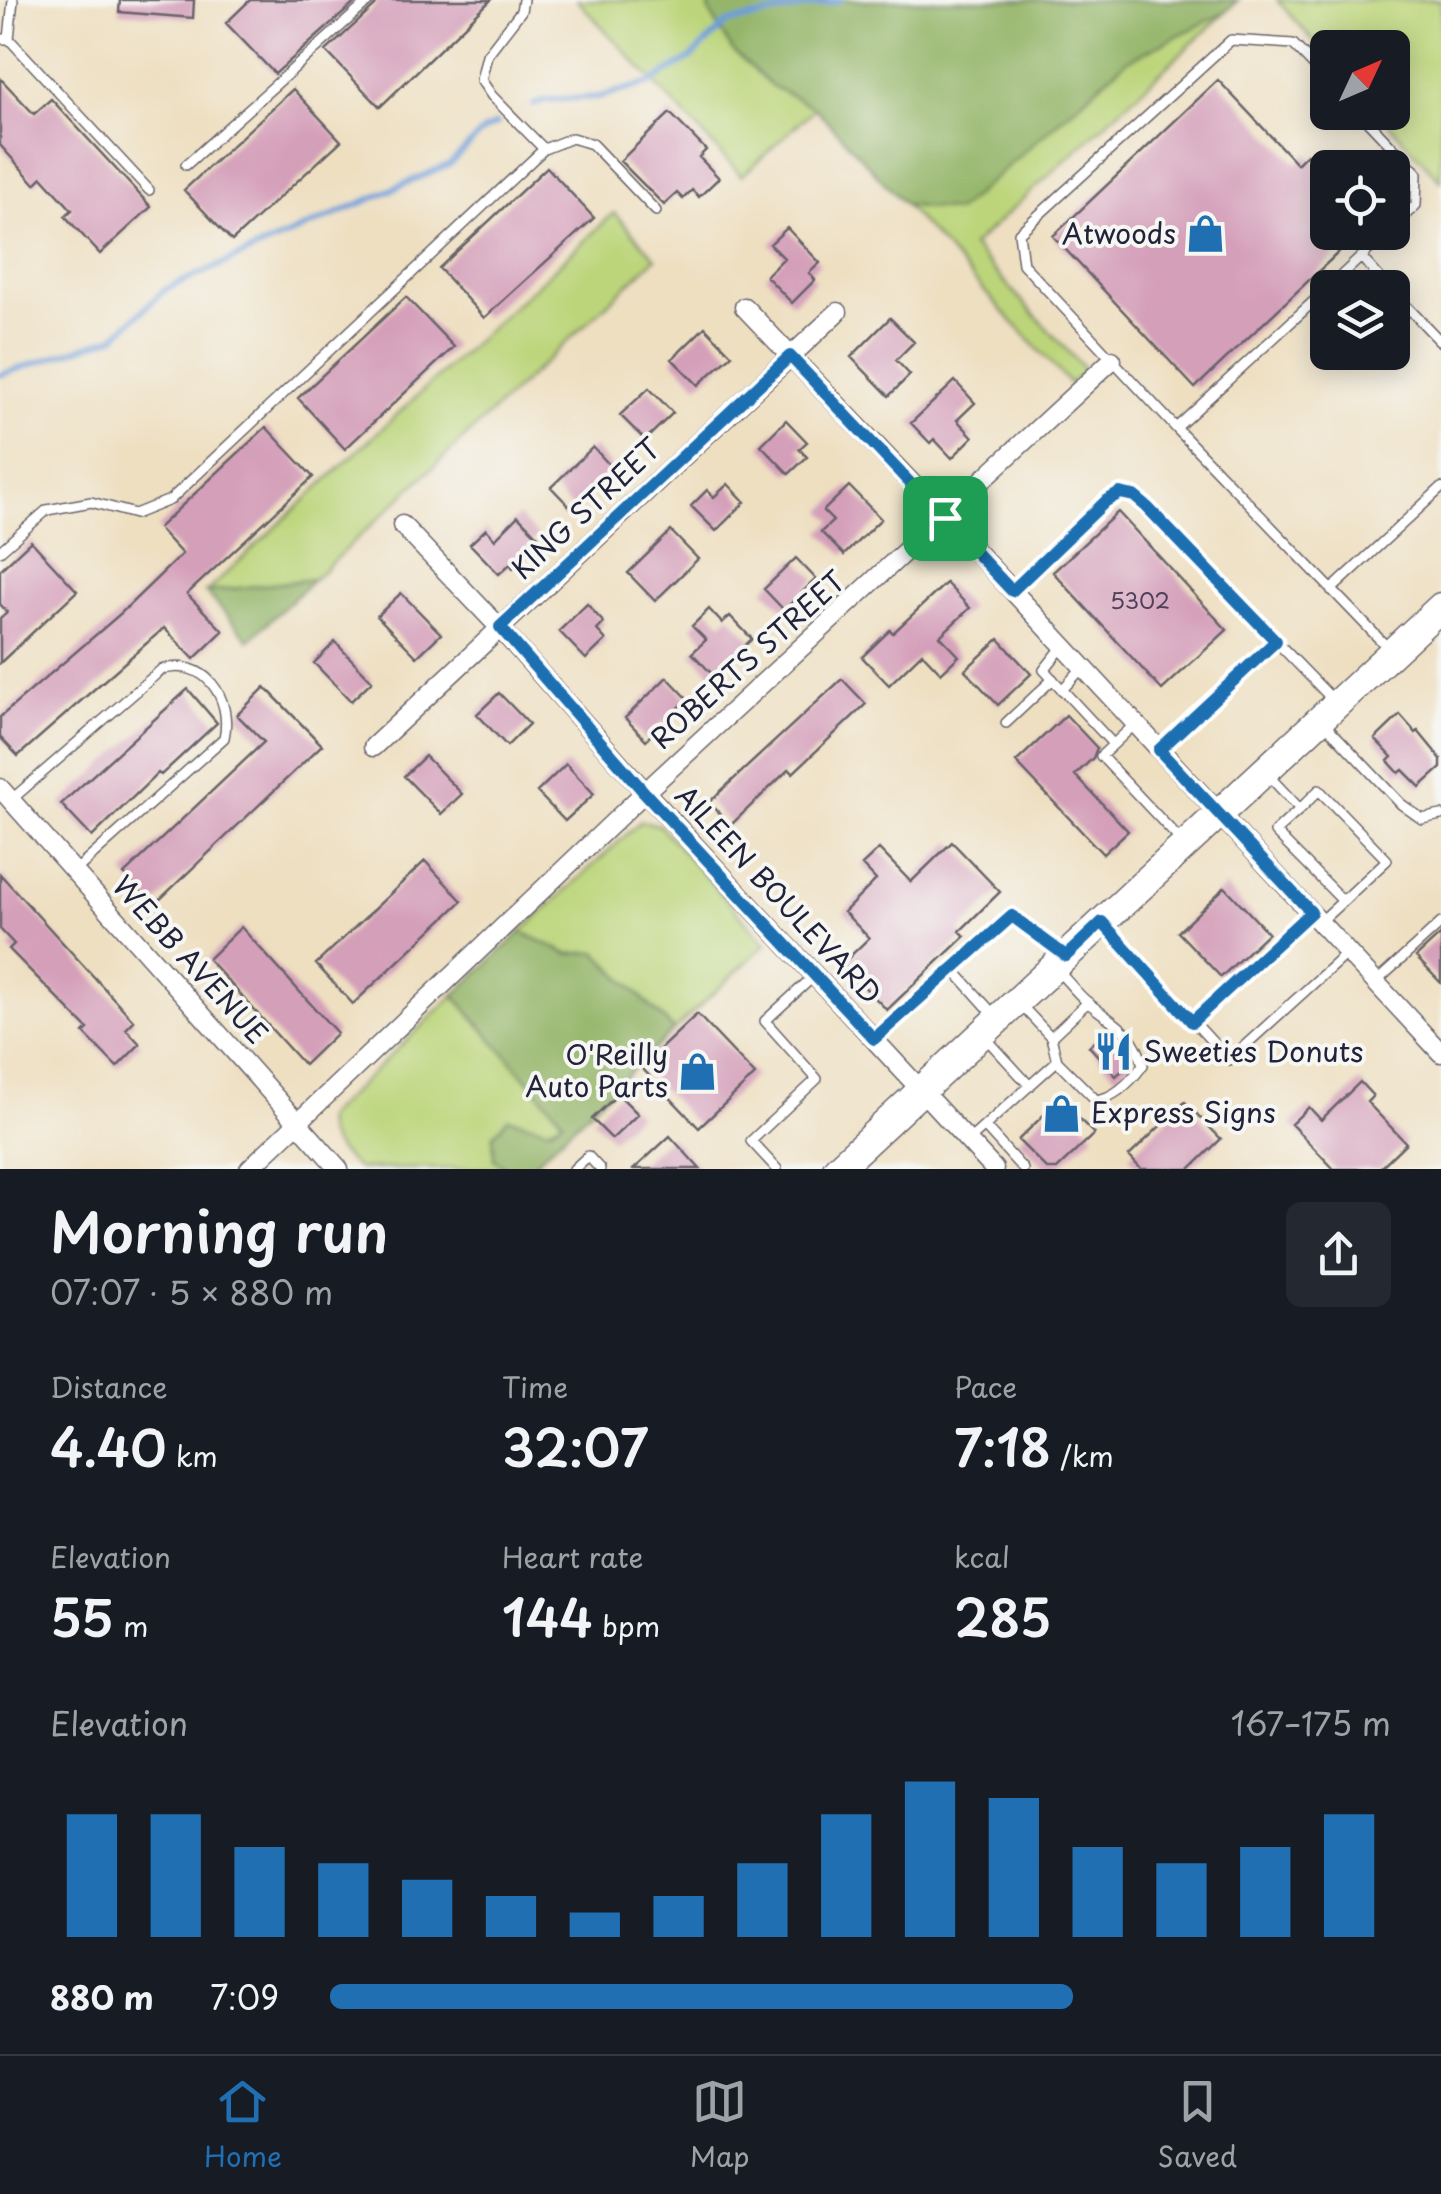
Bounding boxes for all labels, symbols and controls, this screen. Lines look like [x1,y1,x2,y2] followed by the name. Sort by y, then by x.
[1310,30,1410,130] north arrow
[1310,30,1410,370] map controls
[1310,150,1410,250] button: locate
[1062,211,1176,254] place label: Atwoods
[1185,213,1227,255] shop icon: Atwoods
[1310,270,1410,370] button: layers
[501,427,670,589] street label: KING STREET
[903,476,988,561] pin
[918,491,973,546] icon: arrive
[640,560,854,758] street label: ROBERTS STREET
[1110,583,1170,616] house number: 5302
[666,775,892,1013] street label: AILEEN BOULEVARD
[103,865,279,1053] street label: WEBB AVENUE
[1143,1029,1364,1072] place label: Sweeties Donuts
[1092,1031,1134,1073] restaurant icon: Sweeties Donuts
[525,1032,668,1107] place label: O'Reilly Auto Parts
[677,1050,719,1092] shop icon: O'Reilly Auto Parts
[1091,1090,1276,1133] place label: Express Signs
[1040,1092,1082,1134] shop icon: Express Signs
[50,1189,388,1272] text: Morning run
[1286,1202,1391,1307] button: share
[50,1268,333,1316] text: 07:07 · 5 × 880 m
[50,1365,168,1408] text: Distance
[502,1365,568,1408] text: Time
[954,1365,1017,1408] text: Pace
[50,1408,167,1484] text: 4.40
[502,1408,649,1484] text: 32:07
[954,1408,1051,1484] text: 7:18
[167,1434,218,1477] text: km
[1051,1434,1114,1477] text: /km
[50,1535,171,1578] text: Elevation
[502,1535,643,1578] text: Heart rate
[954,1535,1010,1578] text: kcal
[50,1578,114,1654] text: 55
[502,1578,593,1654] text: 144
[954,1578,1052,1654] text: 285
[114,1604,148,1647] text: m
[593,1604,660,1647] text: bpm
[50,1699,188,1747] text: Elevation
[1231,1699,1391,1747] text: 167–175 m
[50,1973,154,2021] text: 880 m
[210,1973,279,2021] text: 7:09
[204,2074,282,2177] tab: Home
[690,2074,750,2177] tab: Map
[1158,2074,1237,2177] tab: Saved

